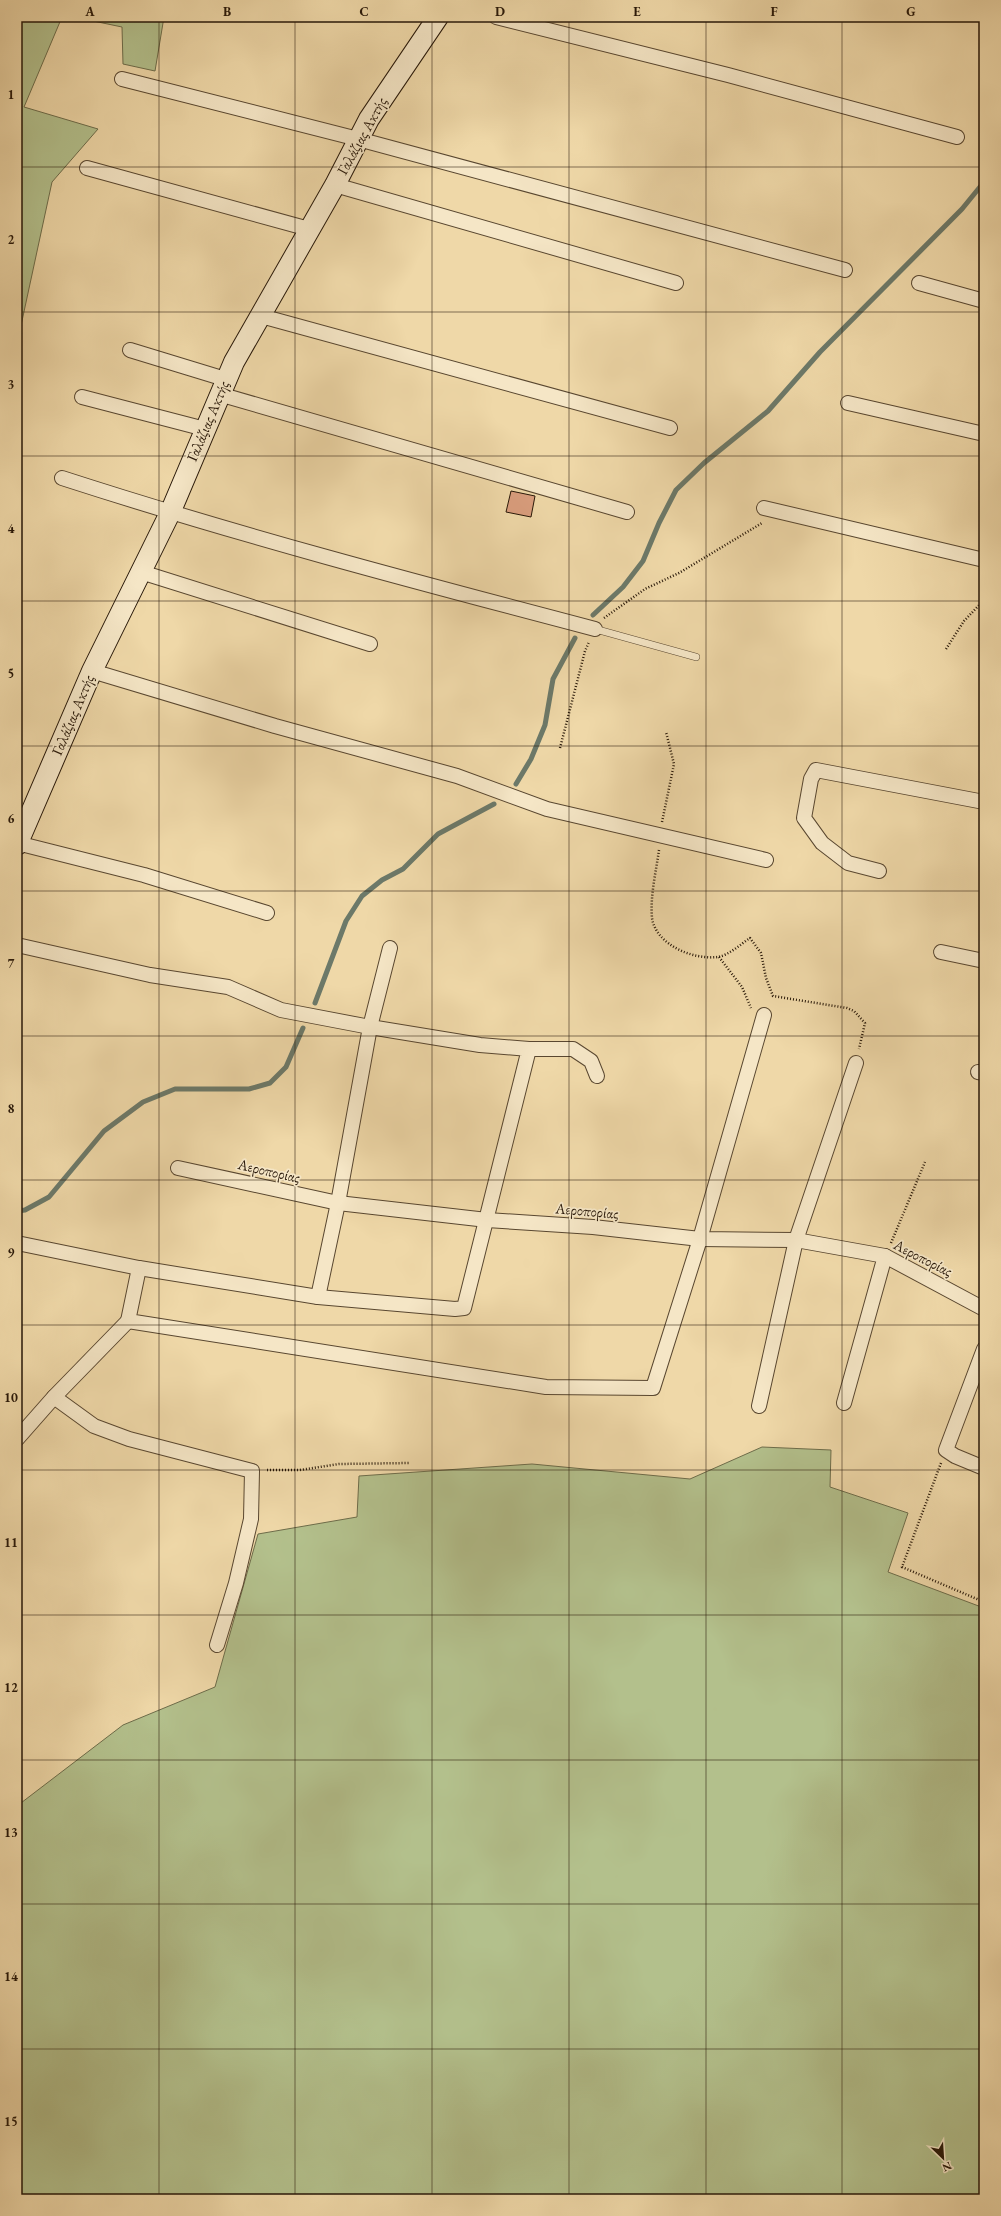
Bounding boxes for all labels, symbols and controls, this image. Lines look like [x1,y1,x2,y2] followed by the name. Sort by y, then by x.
[84,3,95,20] text: A
[223,3,231,20] text: B
[359,3,369,20] text: C
[495,3,505,20] text: D
[633,3,641,20] text: E
[770,3,778,20] text: F
[906,3,916,20] text: G
[8,86,15,103] text: 1
[332,94,391,178] street label: Γαλάζιας Ακτής
[8,231,15,248] text: 2
[8,376,15,393] text: 3
[182,378,233,464] street label: Γαλάζιας Ακτής
[8,520,15,537] text: 4
[8,665,14,682] text: 5
[47,672,98,758] street label: Γαλάζιας Ακτής
[8,810,15,827] text: 6
[8,955,15,972] text: 7
[8,1100,15,1117] text: 8
[235,1154,302,1187] street label: Αεροπορίας
[554,1198,620,1223] street label: Αεροπορίας
[890,1234,956,1280] street label: Αεροπορίας
[8,1244,15,1261] text: 9
[4,1389,18,1406] text: 10
[4,1534,18,1551] text: 11
[4,1679,18,1696] text: 12
[4,1824,18,1841] text: 13
[4,1968,18,1985] text: 14
[4,2113,18,2130] text: 15
[923,2138,963,2178] north arrow
[940,2159,954,2175] text: N

